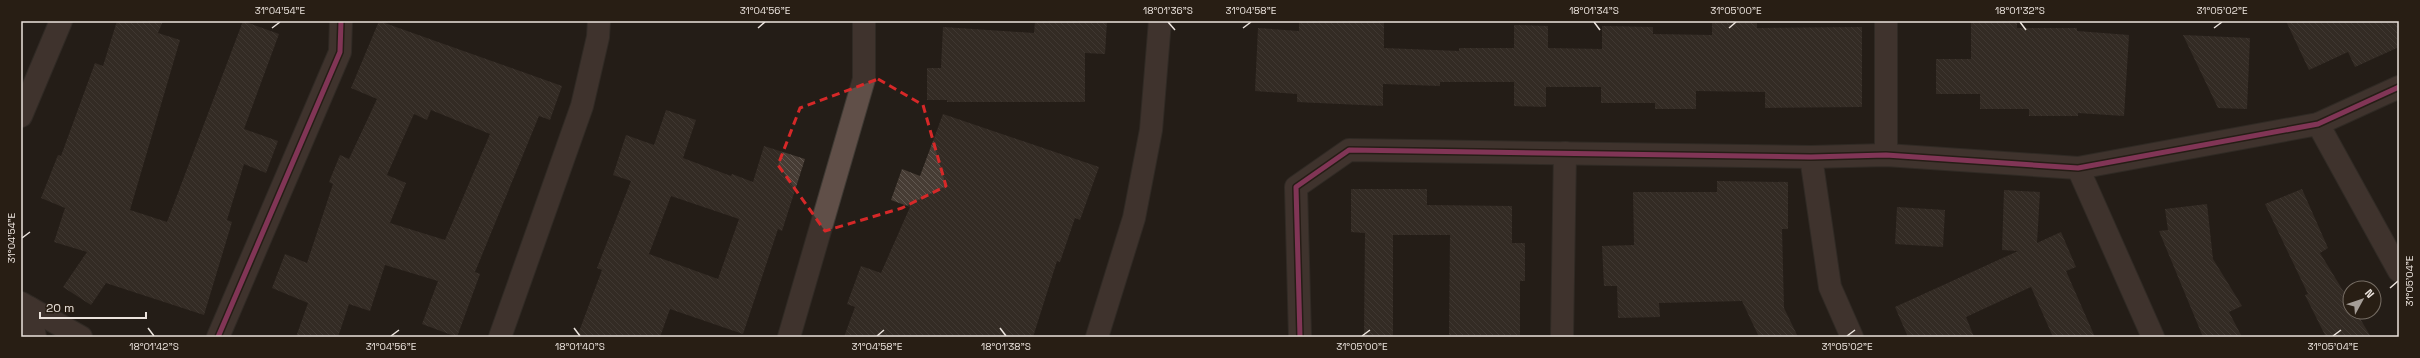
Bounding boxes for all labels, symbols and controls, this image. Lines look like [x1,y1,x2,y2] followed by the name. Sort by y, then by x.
[255,4,306,17] text: 31°04'54"E
[740,4,791,17] text: 31°04'56"E
[1143,4,1193,17] text: 18°01'36"S
[1226,4,1277,17] text: 31°04'58"E
[1569,4,1619,17] text: 18°01'34"S
[1710,4,1762,17] text: 31°05'00"E
[1995,4,2045,17] text: 18°01'32"S
[2196,4,2248,17] text: 31°05'02"E
[5,212,18,263] text: 31°04'54"E
[2403,255,2416,306] text: 31°05'04"E
[2342,280,2382,320] north arrow
[2362,286,2377,301] text: N
[40,294,146,320] scale bar
[46,300,74,316] text: 20 m
[129,340,179,353] text: 18°01'42"S
[366,340,417,353] text: 31°04'56"E
[555,340,605,353] text: 18°01'40"S
[852,340,903,353] text: 31°04'58"E
[981,340,1031,353] text: 18°01'38"S
[1336,340,1388,353] text: 31°05'00"E
[1821,340,1873,353] text: 31°05'02"E
[2308,340,2359,353] text: 31°05'04"E

